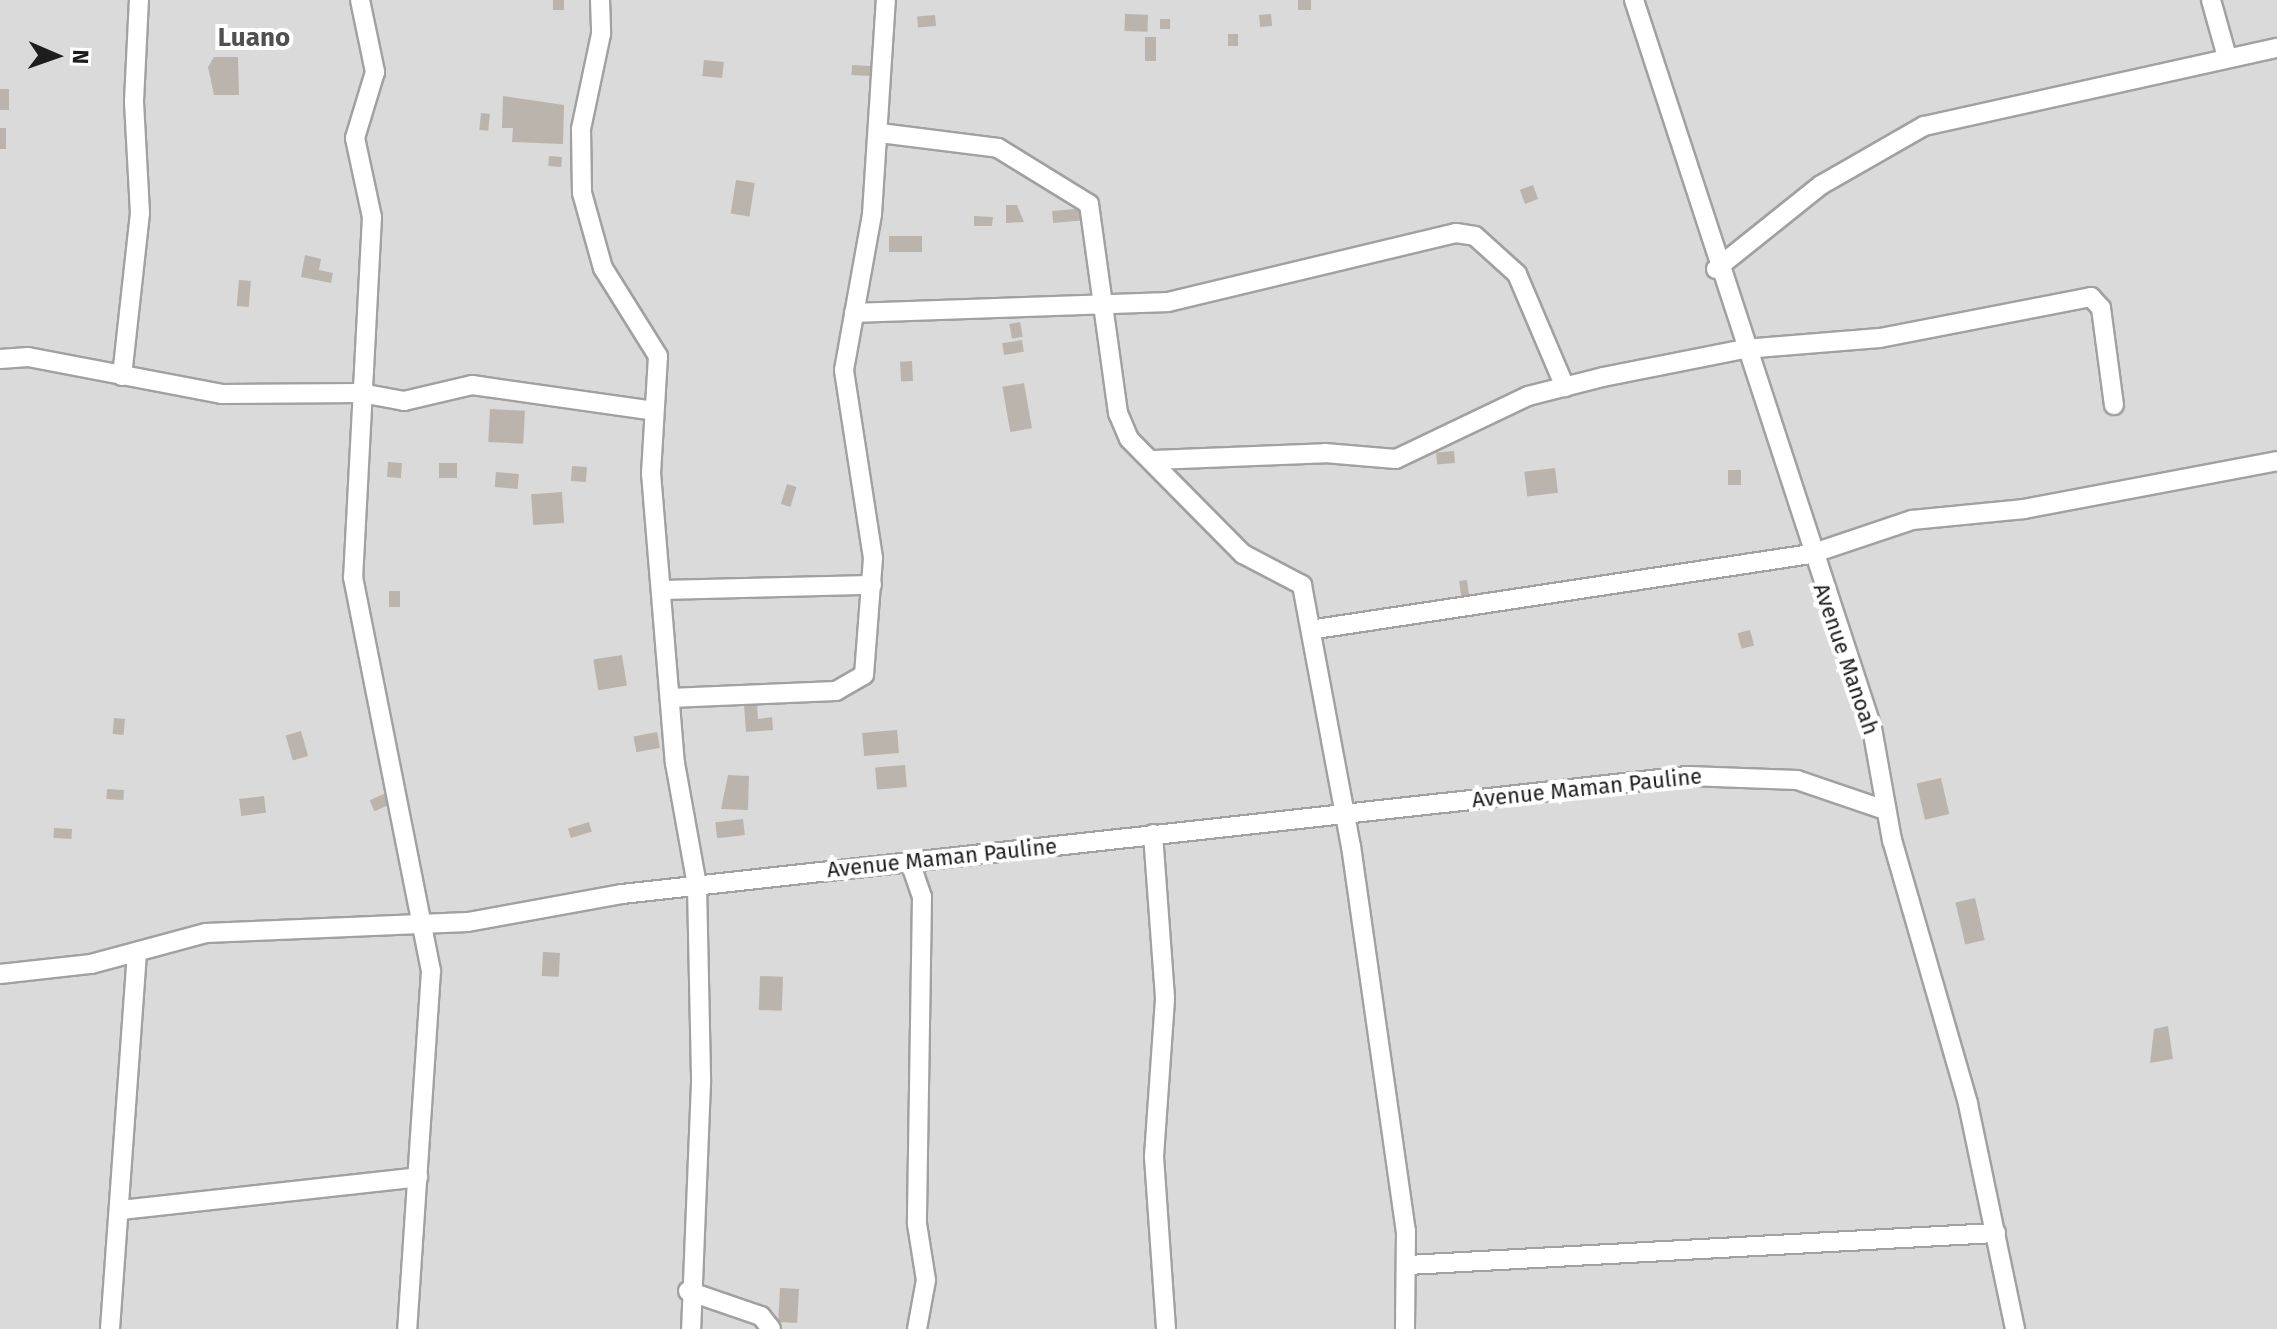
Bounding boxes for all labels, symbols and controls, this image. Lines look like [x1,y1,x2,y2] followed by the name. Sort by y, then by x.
[16,16,96,96] north arrow
[218,22,290,54] district label: Luano
[67,49,94,65] text: N
[1808,580,1884,738] street label: Avenue Manoah
[1471,763,1703,813] street label: Avenue Maman Pauline
[826,833,1058,883] street label: Avenue Maman Pauline

